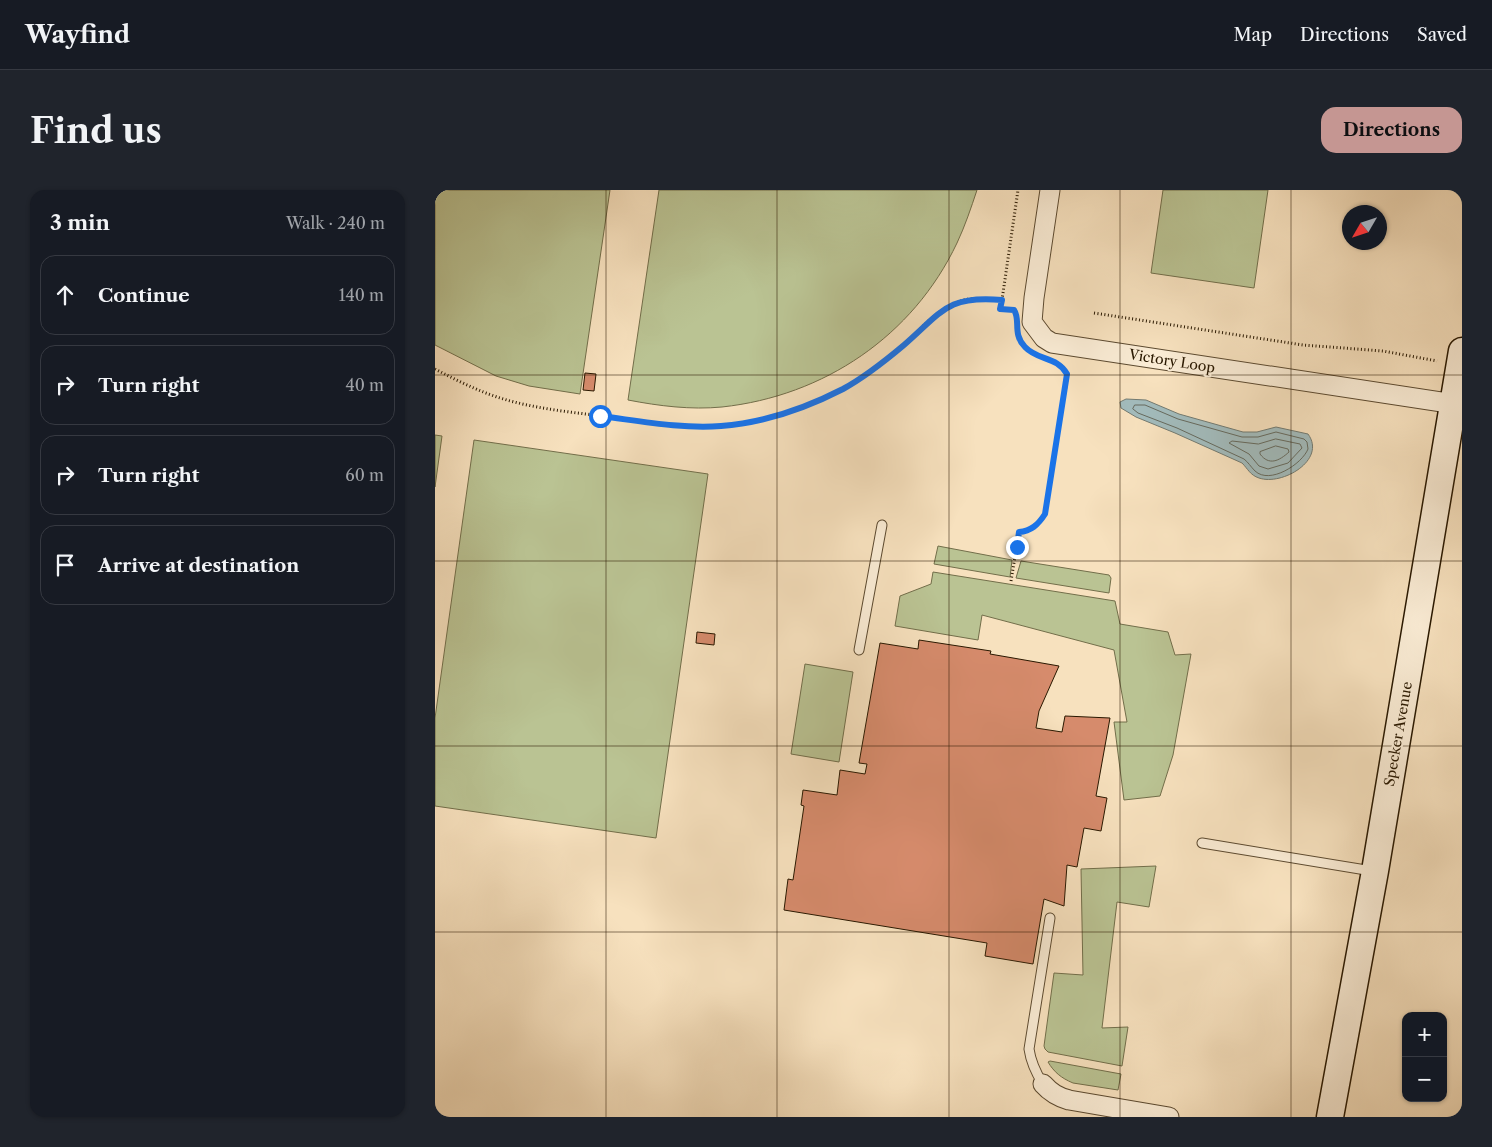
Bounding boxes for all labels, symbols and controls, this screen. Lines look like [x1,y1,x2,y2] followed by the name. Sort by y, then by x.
[25,20,130,49] text: Wayfind
[1233,24,1272,46] text: Map
[1300,24,1389,46] text: Directions
[1417,24,1467,46] text: Saved
[1321,107,1462,153] button: Directions
[30,109,162,152] text: Find us
[1342,205,1387,250] north arrow
[50,210,110,235] text: 3 min
[286,213,385,233] text: Walk · 240 m
[51,281,79,309] icon: ahead
[98,284,190,307] text: Continue
[339,285,384,305] text: 140 m
[1127,345,1216,377] street label: Victory Loop
[51,371,79,399] icon: right
[98,374,199,397] text: Turn right
[345,375,384,395] text: 40 m
[589,405,612,428] route start
[51,461,79,489] icon: right
[98,464,199,487] text: Turn right
[345,465,384,485] text: 60 m
[1006,536,1029,559] route end
[51,551,79,579] icon: arrive
[98,554,299,577] text: Arrive at destination
[1380,680,1416,788] street label: Specker Avenue
[1402,1012,1447,1102] map controls
[1402,1012,1447,1057] button: +
[1402,1057,1447,1102] button: −

